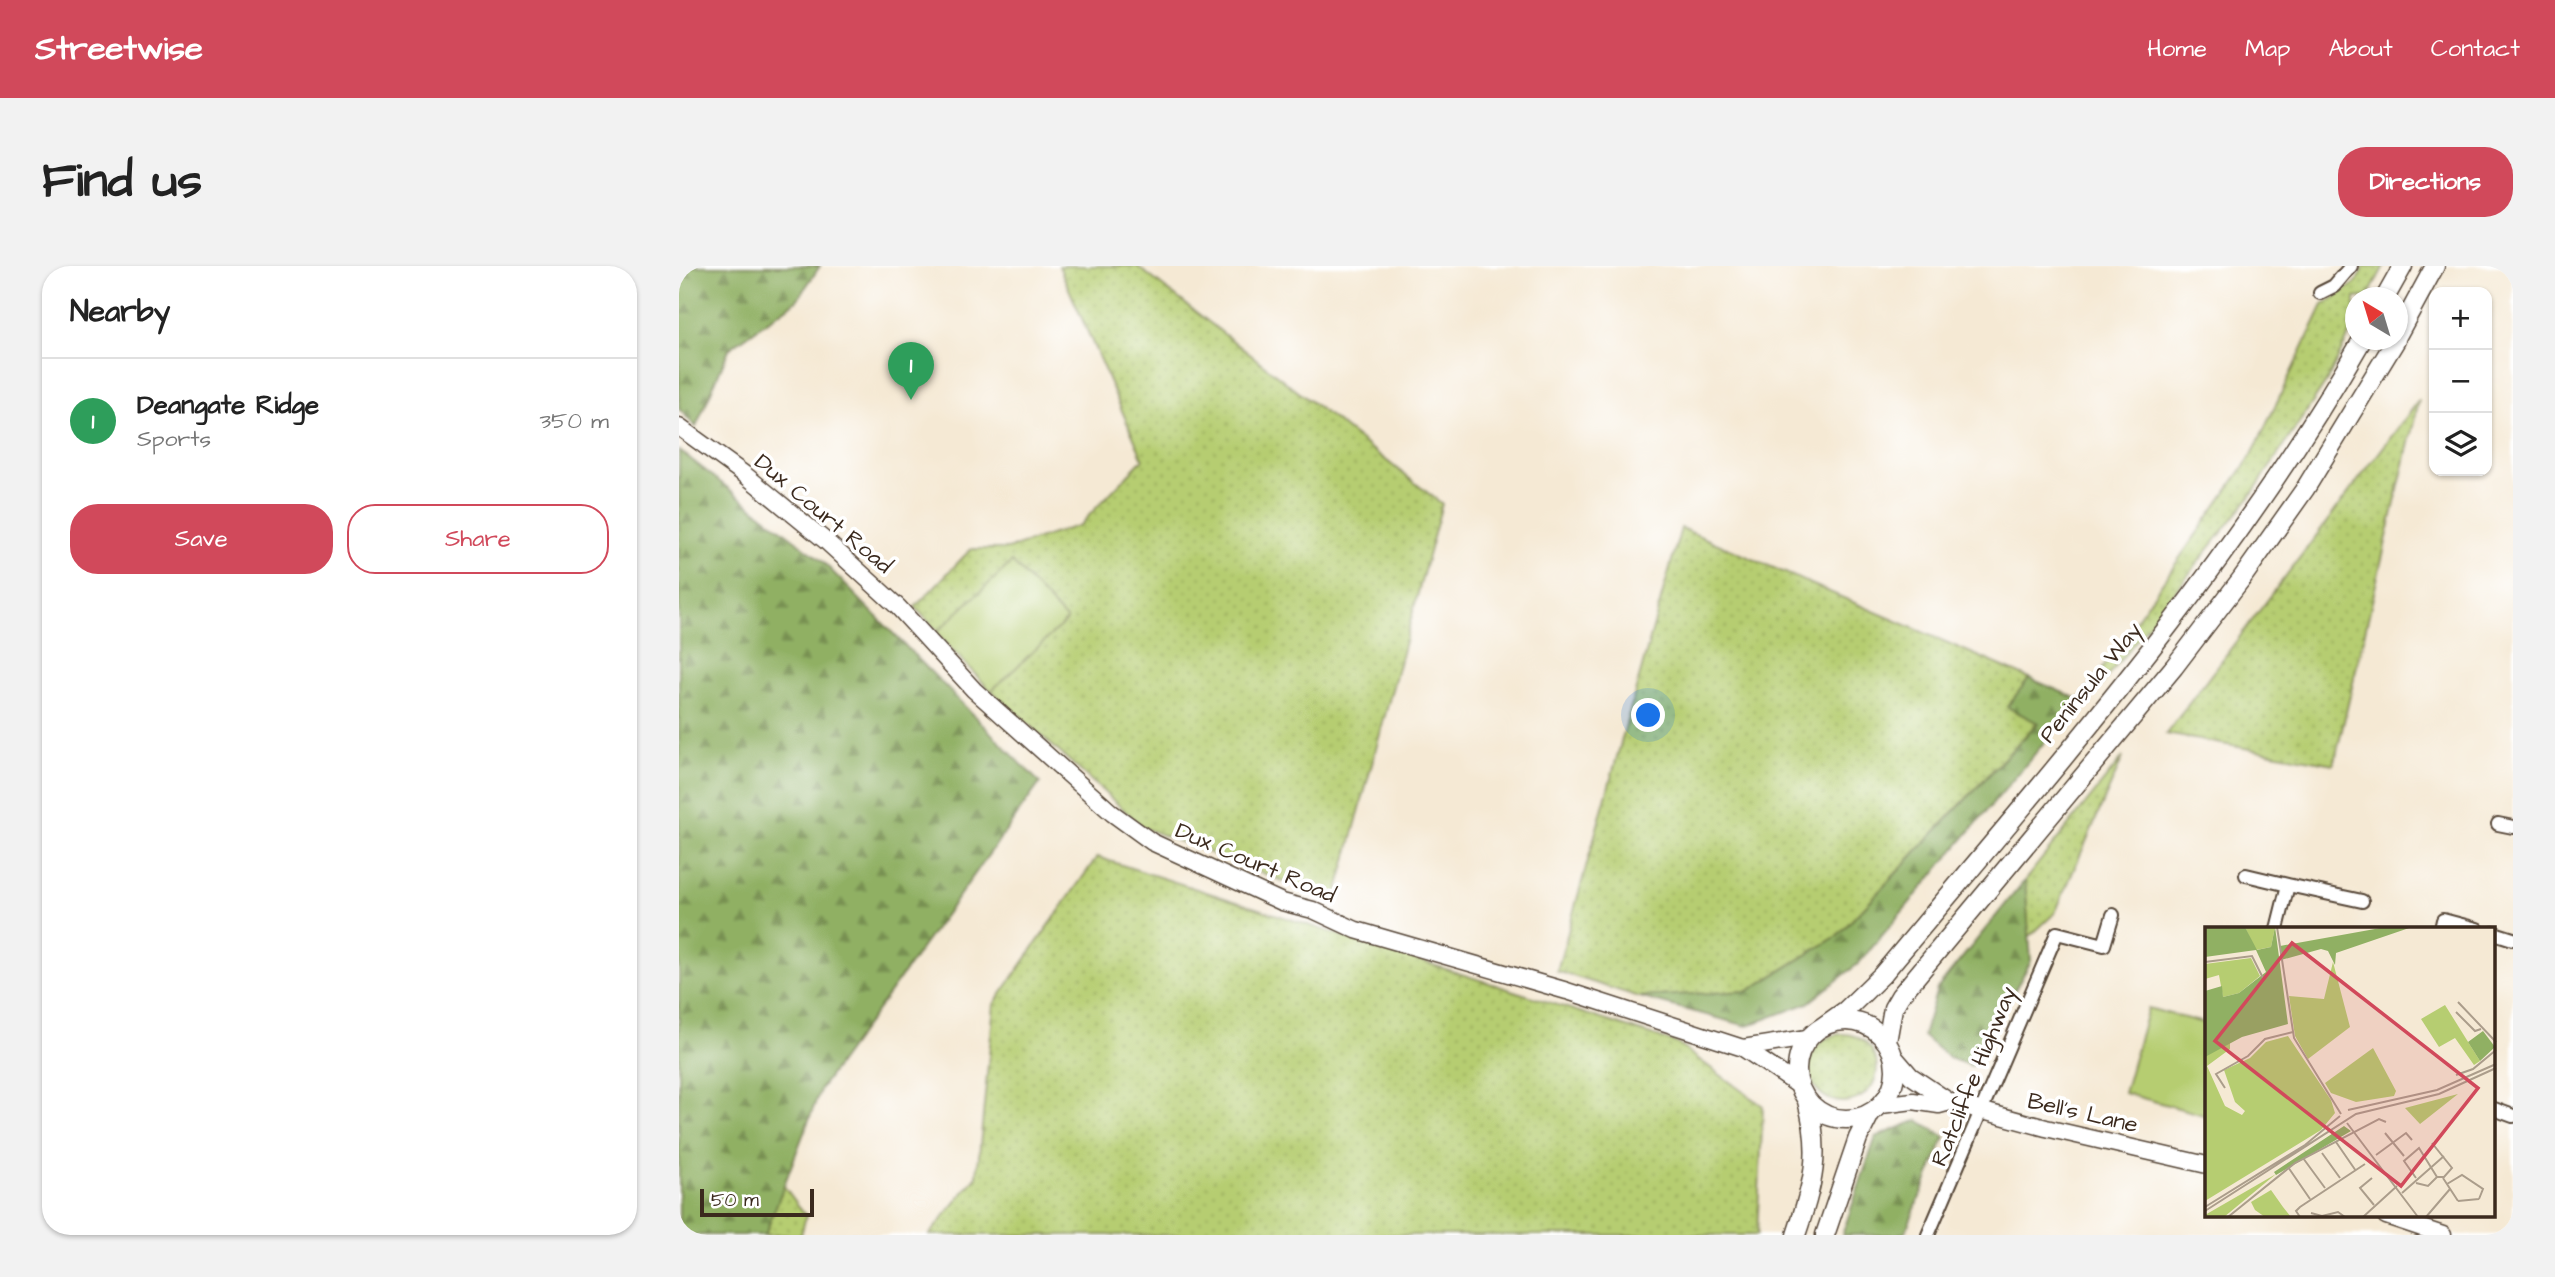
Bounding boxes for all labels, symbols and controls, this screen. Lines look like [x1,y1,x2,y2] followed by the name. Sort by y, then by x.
[35,26,203,72] text: Streetwise
[2147,32,2207,66] text: Home
[2245,32,2290,66] text: Map
[2328,32,2393,66] text: About
[2431,32,2520,66] text: Contact
[2338,147,2513,217] button: Directions
[42,148,202,216] text: Find us
[2345,287,2408,350] north arrow
[2429,287,2492,476] map controls
[2429,287,2492,350] button: +
[70,291,170,333] text: Nearby
[888,342,934,400] pin: 1
[2429,350,2492,413] button: −
[137,387,319,423] text: Deangate Ridge
[92,405,94,437] text: 1
[539,405,609,437] text: 350 m
[2429,413,2492,476] button: layers
[137,423,211,455] text: Sports
[747,446,900,581] street label: Dux Court Road
[70,504,333,574] button: Save
[347,504,609,574] button: Share
[2032,615,2151,751] street label: Peninsula Way
[1631,698,1665,732] your location
[1170,815,1341,911] street label: Dux Court Road
[2205,927,2495,1217] inset map
[1923,981,2026,1172] street label: Ratcliffe Highway
[2025,1085,2141,1141] street label: Bell's Lane
[700,1186,814,1218] scale bar
[711,1187,759,1214] text: 50 m

